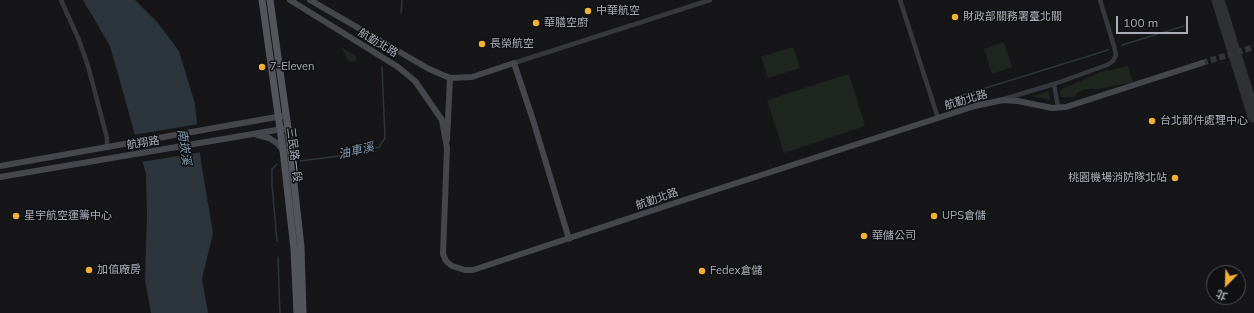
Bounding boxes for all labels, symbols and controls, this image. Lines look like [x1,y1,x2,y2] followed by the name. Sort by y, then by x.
[596,4,640,18] place label: 中華航空
[583,6,593,16] marker: 中華航空
[1118,8,1190,34] scale bar
[963,10,1062,24] place label: 財政部關務署臺北關
[950,12,960,22] marker: 財政部關務署臺北關
[1123,15,1158,30] text: 100 m
[544,16,588,30] place label: 華膳空廚
[531,18,541,28] marker: 華膳空廚
[356,26,400,60] street label: 航勤北路
[490,37,534,51] place label: 長榮航空
[477,39,487,49] marker: 長榮航空
[270,60,314,74] place label: 7-Eleven
[257,62,267,72] marker: 7-Eleven
[943,88,989,112] street label: 航勤北路
[1160,114,1248,128] place label: 台北郵件處理中心
[1147,116,1157,126] marker: 台北郵件處理中心
[284,127,304,183] street label: 三民路一段
[174,128,194,166] water label: 南崁溪
[126,134,160,152] street label: 航翔路
[337,140,375,162] water label: 油車溪
[1068,171,1167,185] place label: 桃園機場消防隊北站
[1170,173,1180,183] marker: 桃園機場消防隊北站
[634,186,680,212] street label: 航勤北路
[24,209,112,223] place label: 星宇航空運籌中心
[942,209,986,223] place label: UPS倉儲
[11,211,21,221] marker: 星宇航空運籌中心
[929,211,939,221] marker: UPS倉儲
[872,229,916,243] place label: 華儲公司
[859,231,869,241] marker: 華儲公司
[97,263,141,277] place label: 加值廠房
[710,264,762,278] place label: Fedex倉儲
[84,265,94,275] marker: 加值廠房
[1206,265,1246,305] north arrow
[697,266,707,276] marker: Fedex倉儲
[1214,287,1229,304] text: 北

